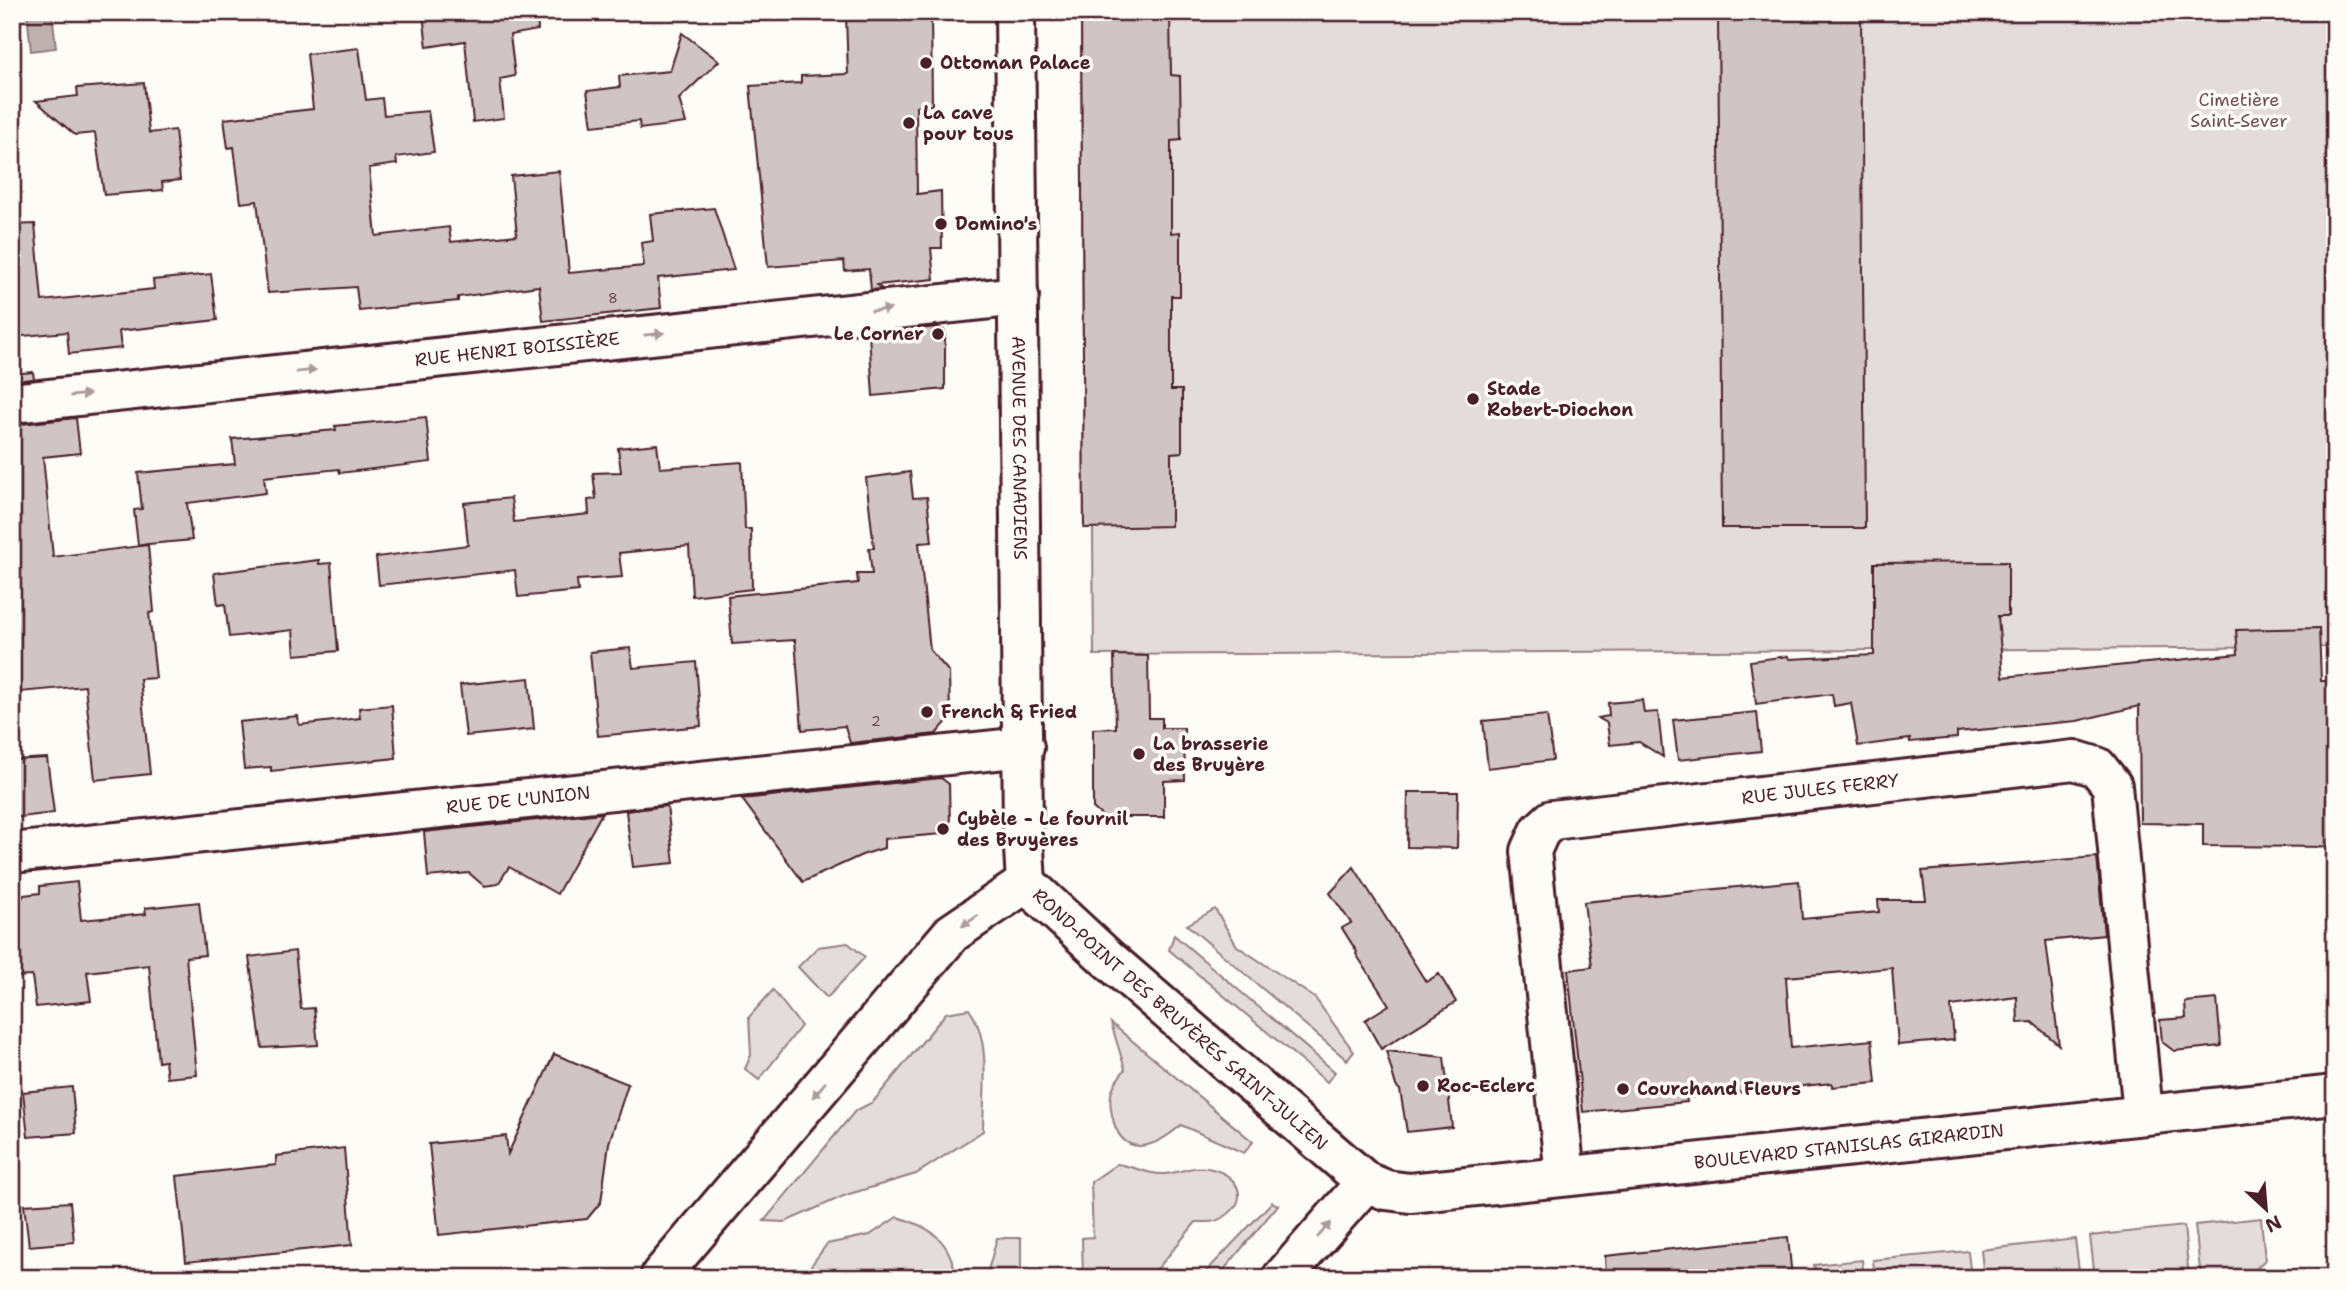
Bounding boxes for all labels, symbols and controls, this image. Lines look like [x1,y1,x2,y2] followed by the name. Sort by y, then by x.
[940,51,1091,75] place label: Ottoman Palace
[918,55,934,71] marker: Ottoman Palace
[2190,88,2288,133] park label: Cimetière Saint-Sever
[923,101,1014,146] place label: La cave pour tous
[901,115,917,131] marker: La cave pour tous
[955,212,1037,236] place label: Domino's
[933,216,949,232] marker: Domino's
[608,289,618,307] house number: 8
[870,304,892,315] one-way arrow
[834,322,924,346] place label: Le Corner
[930,326,946,342] marker: Le Corner
[414,327,621,372] street label: RUE HENRI BOISSIÈRE
[644,328,666,339] one-way arrow
[1006,336,1032,560] street label: AVENUE DES CANADIENS
[296,366,318,377] one-way arrow
[1487,377,1633,422] place label: Stade Robert-Diochon
[69,390,91,401] one-way arrow
[1465,391,1481,407] marker: Stade Robert-Diochon
[941,700,1077,724] place label: French & Fried
[919,704,935,720] marker: French & Fried
[871,712,881,730] house number: 2
[1153,732,1269,777] place label: La brasserie des Bruyère
[1131,746,1147,762] marker: La brasserie des Bruyère
[1740,768,1900,810] street label: RUE JULES FERRY
[445,780,592,819] street label: RUE DE L'UNION
[957,807,1128,852] place label: Cybèle - Le fournil des Bruyères
[935,821,951,837] marker: Cybèle - Le fournil des Bruyères
[1028,883,1333,1156] street label: ROND-POINT DES BRUYÈRES SAINT-JULIEN
[961,914,979,928] one-way arrow
[1437,1074,1535,1098] place label: Roc-Eclerc
[1637,1077,1801,1101] place label: Courchand Fleurs
[1415,1078,1431,1094] marker: Roc-Eclerc
[811,1081,827,1099] one-way arrow
[1615,1081,1631,1097] marker: Courchand Fleurs
[1693,1118,2005,1175] street label: BOULEVARD STANISLAS GIRARDIN
[2232,1174,2302,1244] north arrow
[2261,1209,2285,1238] text: N
[1316,1221,1332,1239] one-way arrow

